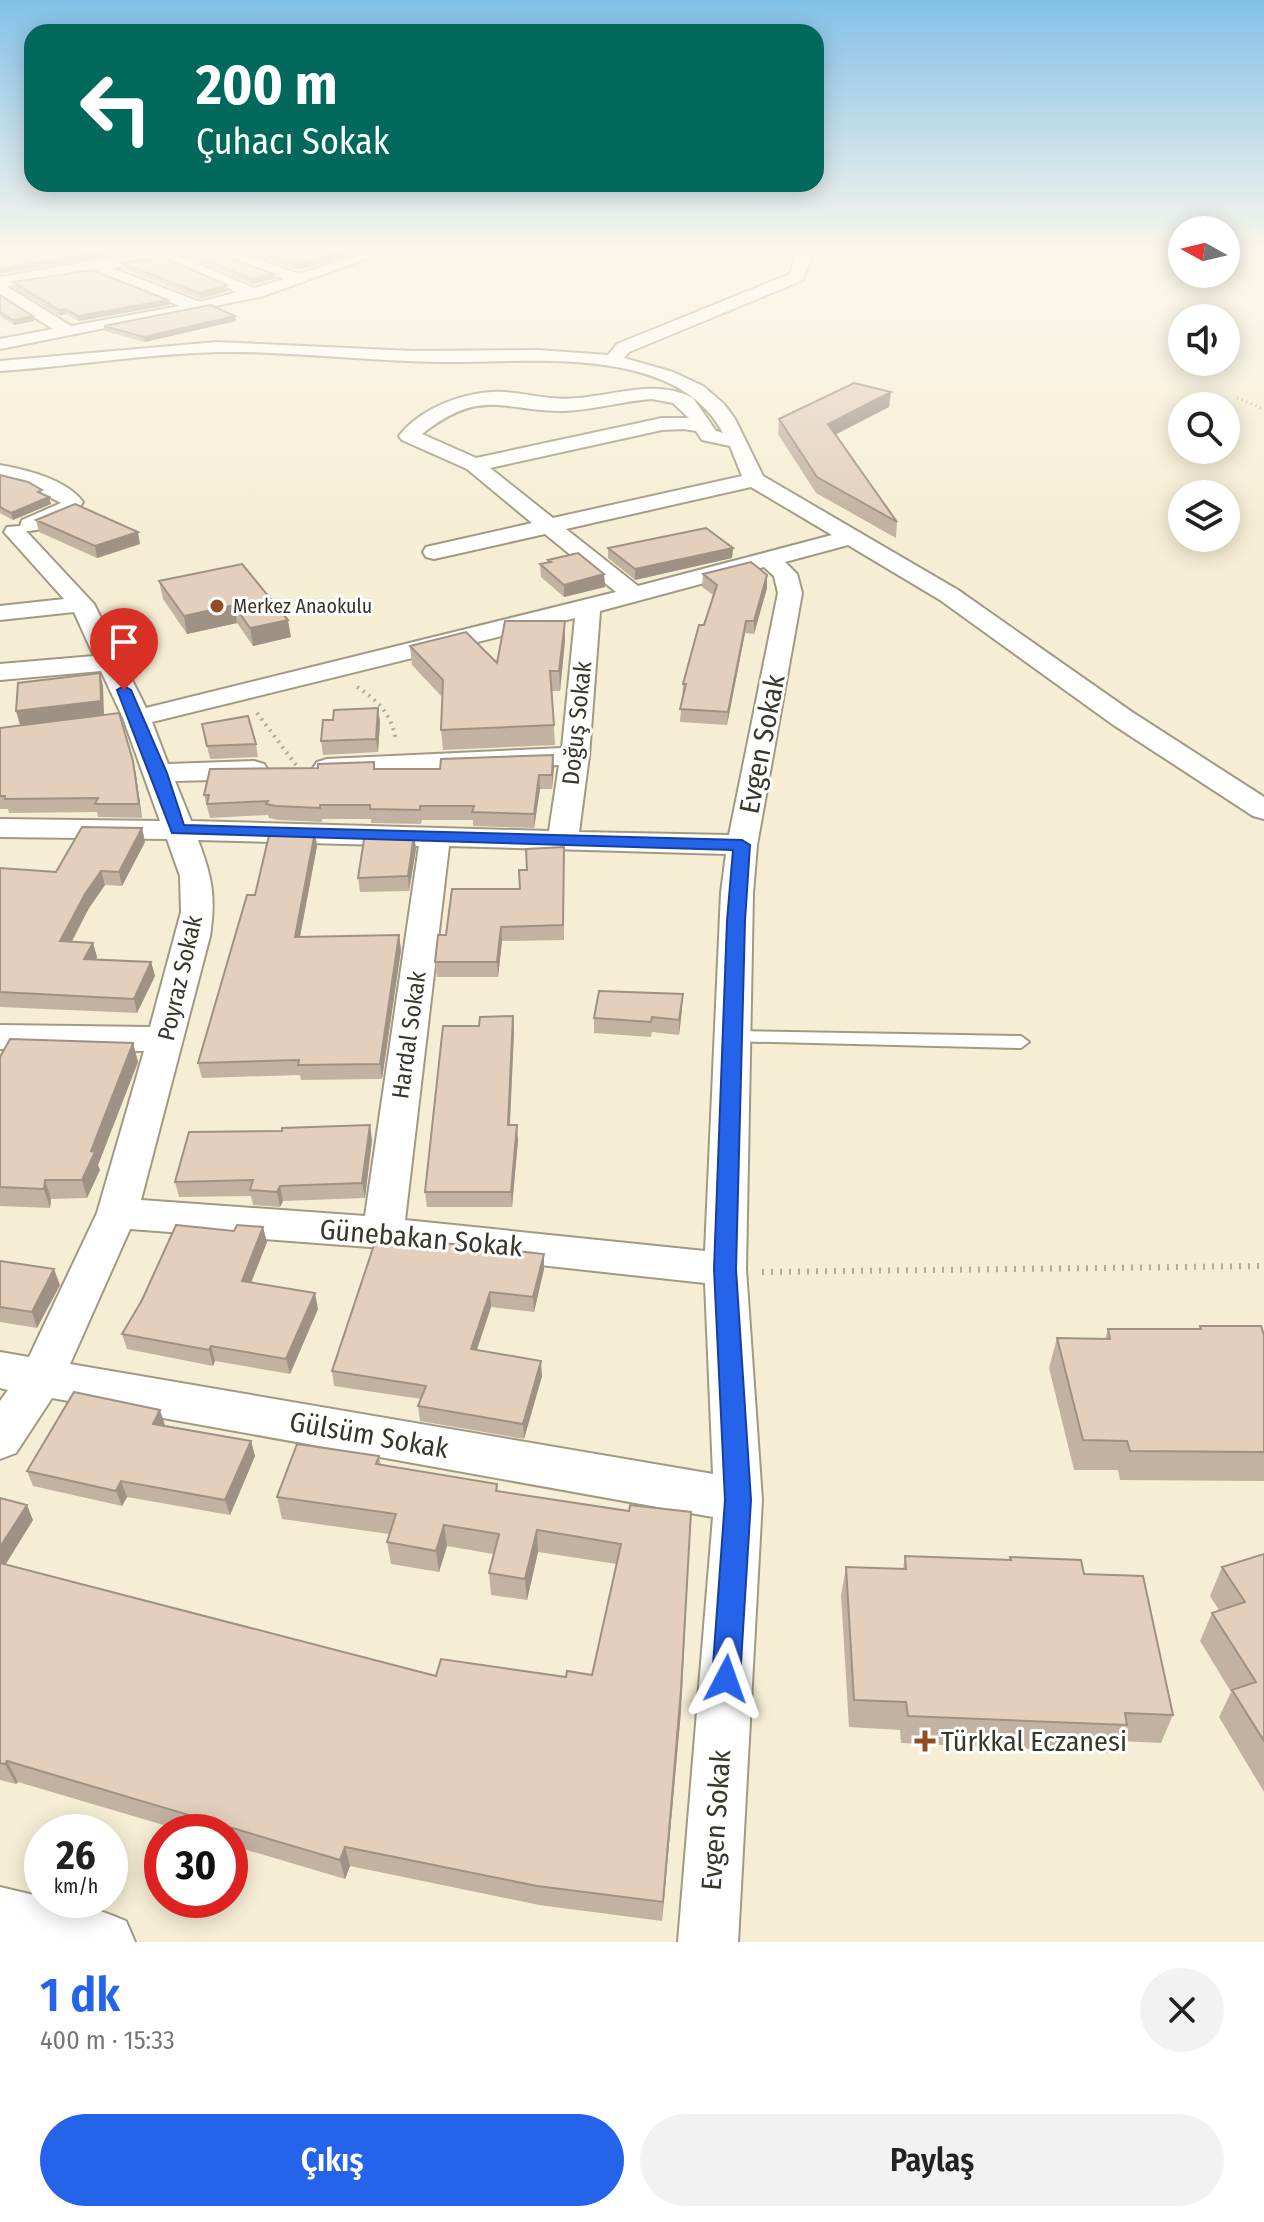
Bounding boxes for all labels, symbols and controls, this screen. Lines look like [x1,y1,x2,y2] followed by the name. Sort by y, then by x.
[196,52,337,119] text: 200 m
[64,56,168,160] icon: left
[196,120,390,164] text: Çuhacı Sokak
[1168,216,1240,288] north arrow
[1168,216,1240,552] map controls
[1168,304,1240,376] button: sound
[1168,392,1240,464] button: search
[1168,480,1240,552] button: layers
[233,594,372,618] place label: Merkez Anaokulu
[208,597,226,615] marker: Merkez Anaokulu
[90,608,158,690] pin
[102,620,146,664] icon: arrive
[557,659,598,786] street label: Doğuş Sokak
[732,671,792,816] street label: Evgen Sokak
[152,912,208,1043] street label: Poyraz Sokak
[386,969,432,1101] street label: Hardal Sokak
[318,1213,525,1263] street label: Günebakan Sokak
[287,1405,452,1465] street label: Gülsüm Sokak
[684,1637,768,1721] position arrow
[941,1725,1127,1758] place label: Türkkal Eczanesi
[916,1732,934,1750] marker: Türkkal Eczanesi
[695,1748,737,1891] street label: Evgen Sokak
[144,1814,248,1918] speed limit sign: 30
[56,1832,96,1880] text: 26
[54,1874,98,1898] text: km/h
[40,1966,120,2024] text: 1 dk
[1140,1968,1224,2052] button: close
[40,2025,175,2056] text: 400 m · 15:33
[40,2114,624,2206] button: Çıkış
[640,2114,1224,2206] button: Paylaş

